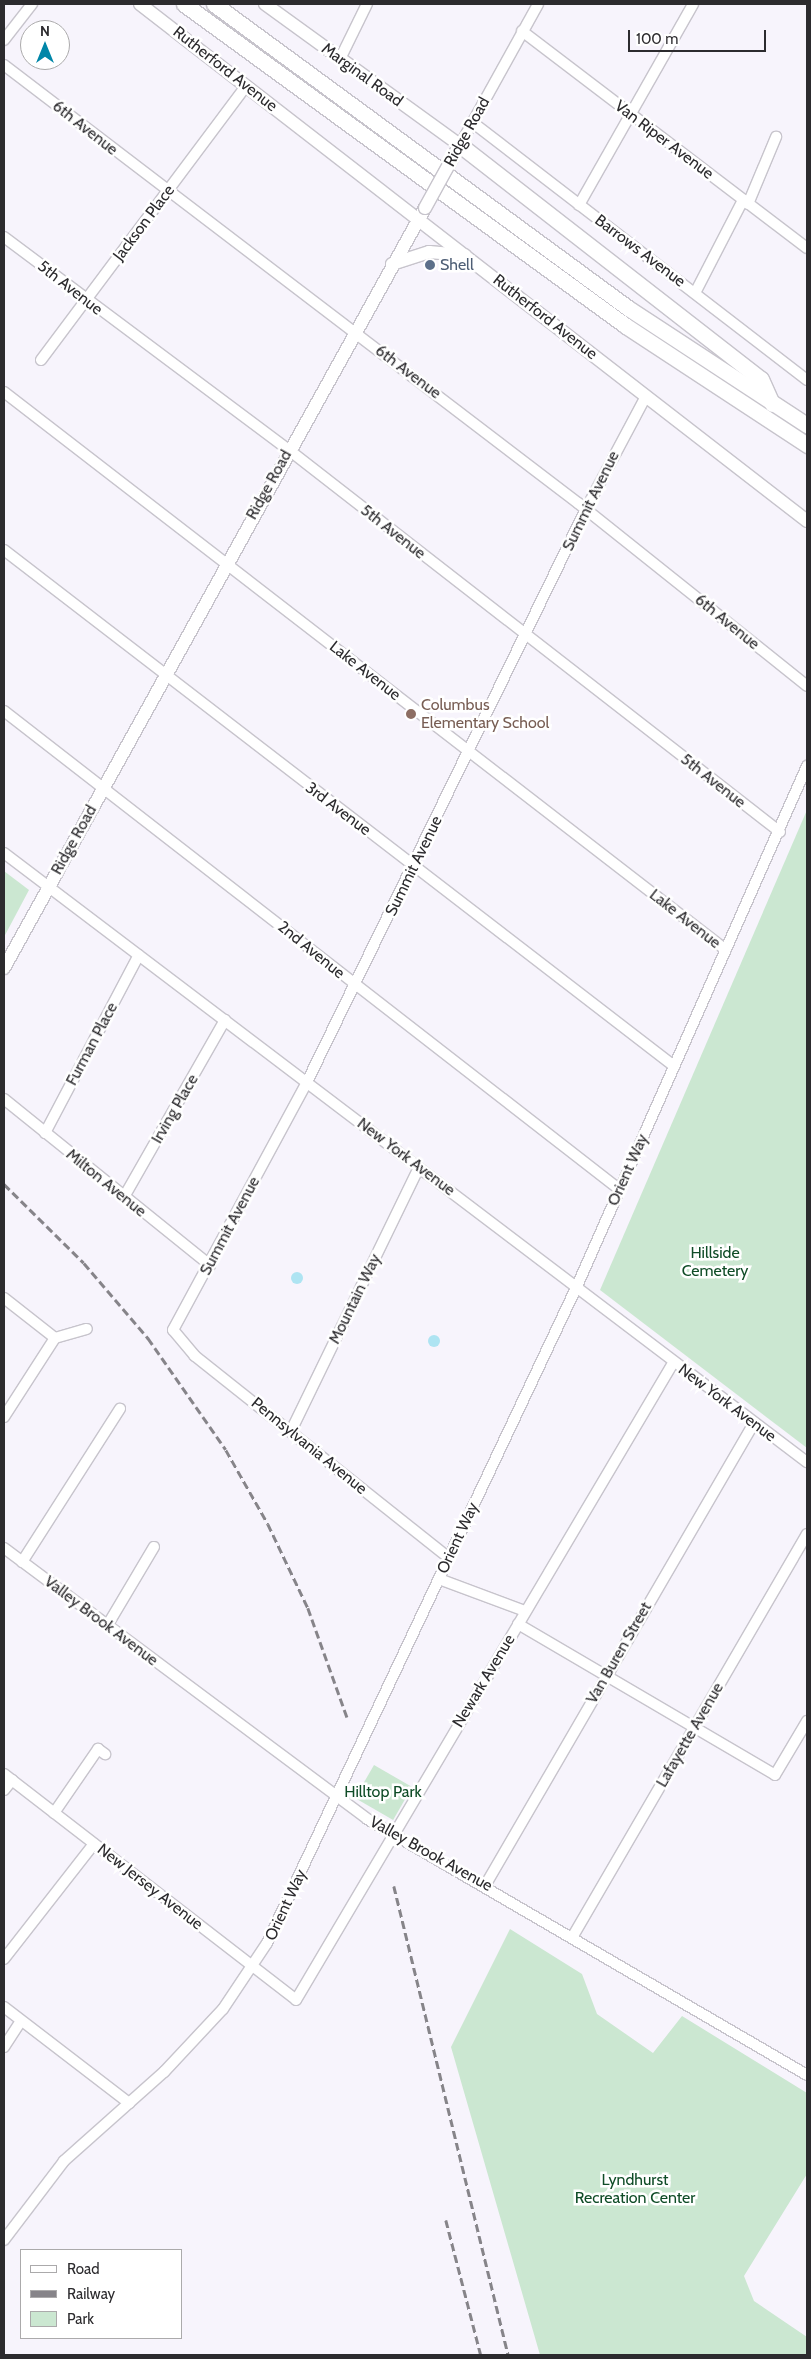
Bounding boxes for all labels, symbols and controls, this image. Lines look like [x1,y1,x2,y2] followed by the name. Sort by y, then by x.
[20,20,70,70] north arrow
[631,20,768,52] scale bar
[40,22,50,40] text: N
[169,22,281,116] street label: Rutherford Avenue
[636,30,678,48] text: 100 m
[318,39,406,111] street label: Marginal Road
[440,94,494,170] street label: Ridge Road
[49,97,121,159] street label: 6th Avenue
[611,97,717,183] street label: Van Riper Avenue
[109,181,179,265] street label: Jackson Place
[591,211,689,291] street label: Barrows Avenue
[440,255,474,275] place label: Shell
[34,257,106,319] street label: 5th Avenue
[424,259,436,271] marker: Shell
[489,270,601,364] street label: Rutherford Avenue
[371,341,445,403] street label: 6th Avenue
[242,447,296,523] street label: Ridge Road
[559,448,623,554] street label: Summit Avenue
[357,501,429,563] street label: 5th Avenue
[691,590,763,654] street label: 6th Avenue
[326,637,404,705] street label: Lake Avenue
[421,695,549,733] place label: Columbus Elementary School
[405,708,417,720] marker: Columbus Elementary School
[677,750,749,812] street label: 5th Avenue
[302,778,374,840] street label: 3rd Avenue
[47,802,101,878] street label: Ridge Road
[382,813,446,919] street label: Summit Avenue
[646,885,724,953] street label: Lake Avenue
[274,917,348,983] street label: 2nd Avenue
[62,999,122,1089] street label: Furman Place
[148,1071,202,1147] street label: Irving Place
[353,1114,459,1200] street label: New York Avenue
[604,1131,652,1209] street label: Orient Way
[62,1145,150,1221] street label: Milton Avenue
[196,1173,264,1279] street label: Summit Avenue
[682,1243,748,1281] park label: Hillside Cemetery
[325,1251,385,1347] street label: Mountain Way
[674,1360,780,1446] street label: New York Avenue
[247,1393,371,1499] street label: Pennsylvania Avenue
[433,1499,483,1577] street label: Orient Way
[40,1572,162,1670] street label: Valley Brook Avenue
[582,1599,656,1707] street label: Van Buren Street
[449,1631,519,1731] street label: Newark Avenue
[652,1679,728,1791] street label: Lafayette Avenue
[344,1782,422,1802] park label: Hilltop Park
[366,1812,496,1896] street label: Valley Brook Avenue
[93,1840,207,1934] street label: New Jersey Avenue
[261,1866,311,1944] street label: Orient Way
[575,2170,695,2208] park label: Lyndhurst Recreation Center
[20,2249,182,2339] legend
[67,2260,100,2278] text: Road
[67,2285,115,2303] text: Railway
[67,2310,94,2328] text: Park

